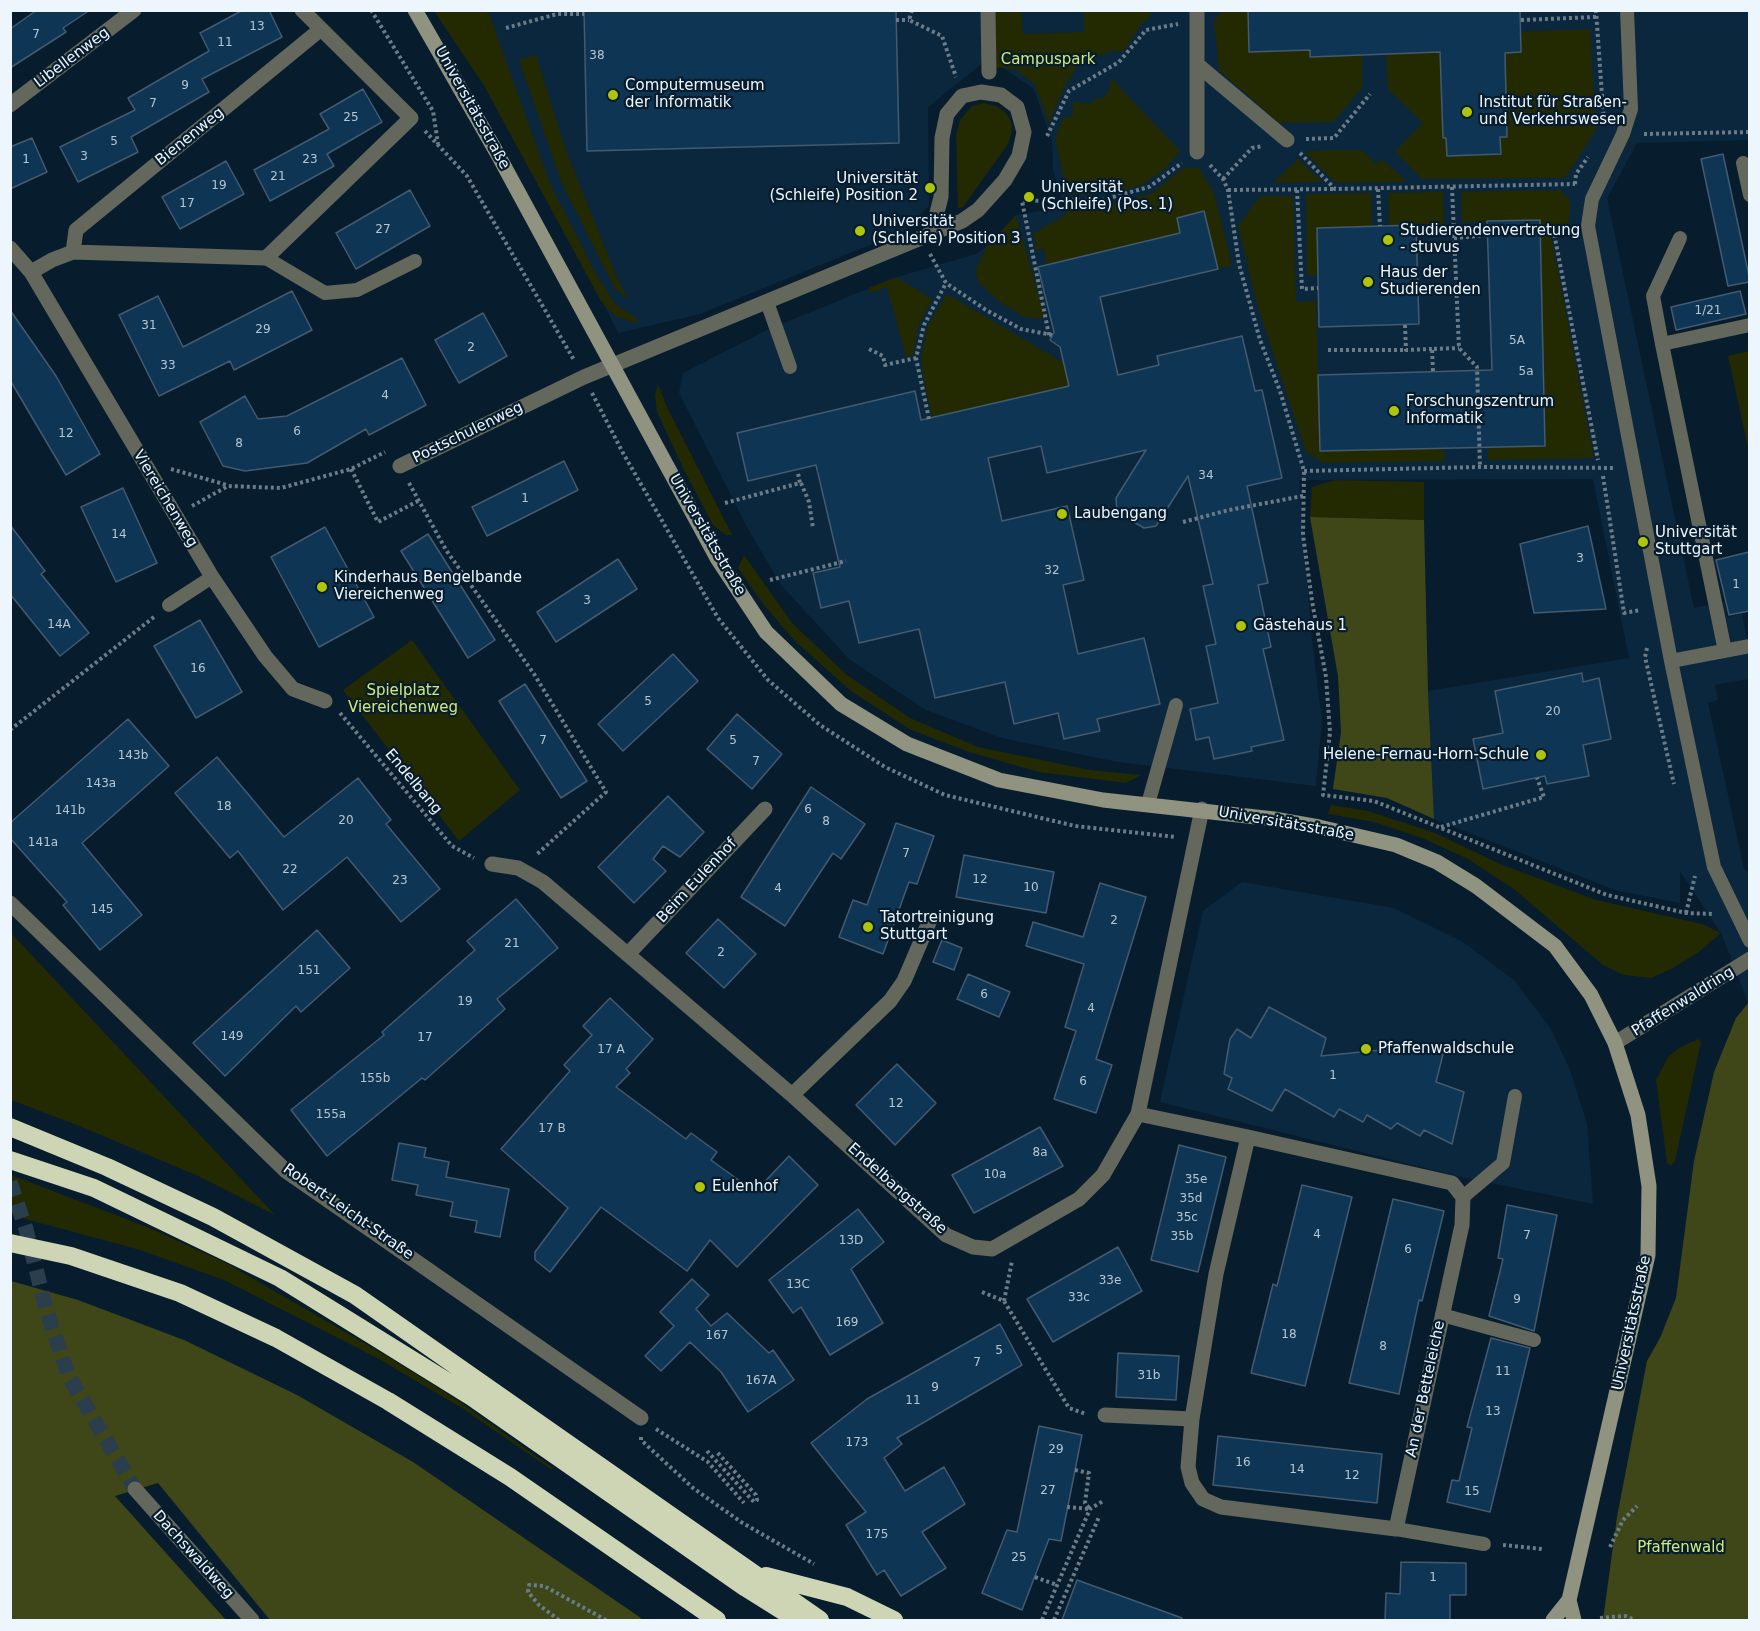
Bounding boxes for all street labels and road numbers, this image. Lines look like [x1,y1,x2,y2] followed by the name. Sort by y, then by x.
[31,24,113,92] street label: Libellenweg
[431,44,513,172] street label: Universitätsstraße
[152,104,228,170] street label: Bienenweg
[410,399,526,467] street label: Postschulenweg
[129,447,201,551] street label: Viereichenweg
[665,471,749,599] street label: Universitätsstraße
[381,746,445,818] street label: Endelbang
[1217,803,1355,845] street label: Universitätsstraße
[653,835,741,927] street label: Beim Eulenhof
[1629,963,1737,1041] street label: Pfaffenwaldring
[844,1140,950,1238] street label: Endelbangstraße
[279,1160,417,1264] street label: Robert-Leicht-Straße
[1609,1254,1655,1392] street label: Universitätsstraße
[1403,1319,1449,1459] street label: An der Betteleiche
[149,1507,237,1603] street label: Dachswaldweg

